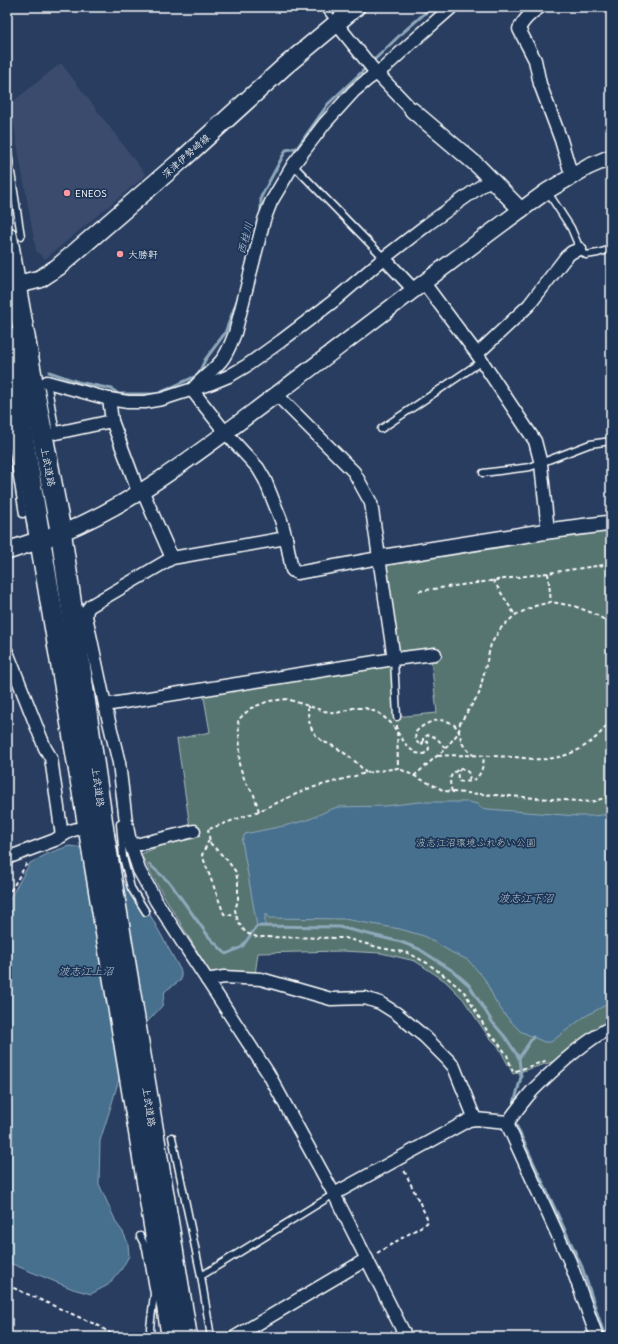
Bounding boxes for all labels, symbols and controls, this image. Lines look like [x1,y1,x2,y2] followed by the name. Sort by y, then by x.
[159,131,213,181] street label: 深津伊勢崎線
[75,187,107,200] place label: ENEOS
[62,188,72,198] marker: ENEOS
[234,220,256,256] water label: 西桂川
[128,248,158,261] place label: 大勝軒
[115,249,125,259] marker: 大勝軒
[38,446,58,488] street label: 上武道路
[89,766,107,808] street label: 上武道路
[416,836,536,849] park label: 波志江沼環境ふれあい公園
[499,891,554,905] water label: 波志江下沼
[59,964,114,978] water label: 波志江上沼
[139,1086,159,1128] street label: 上武道路

